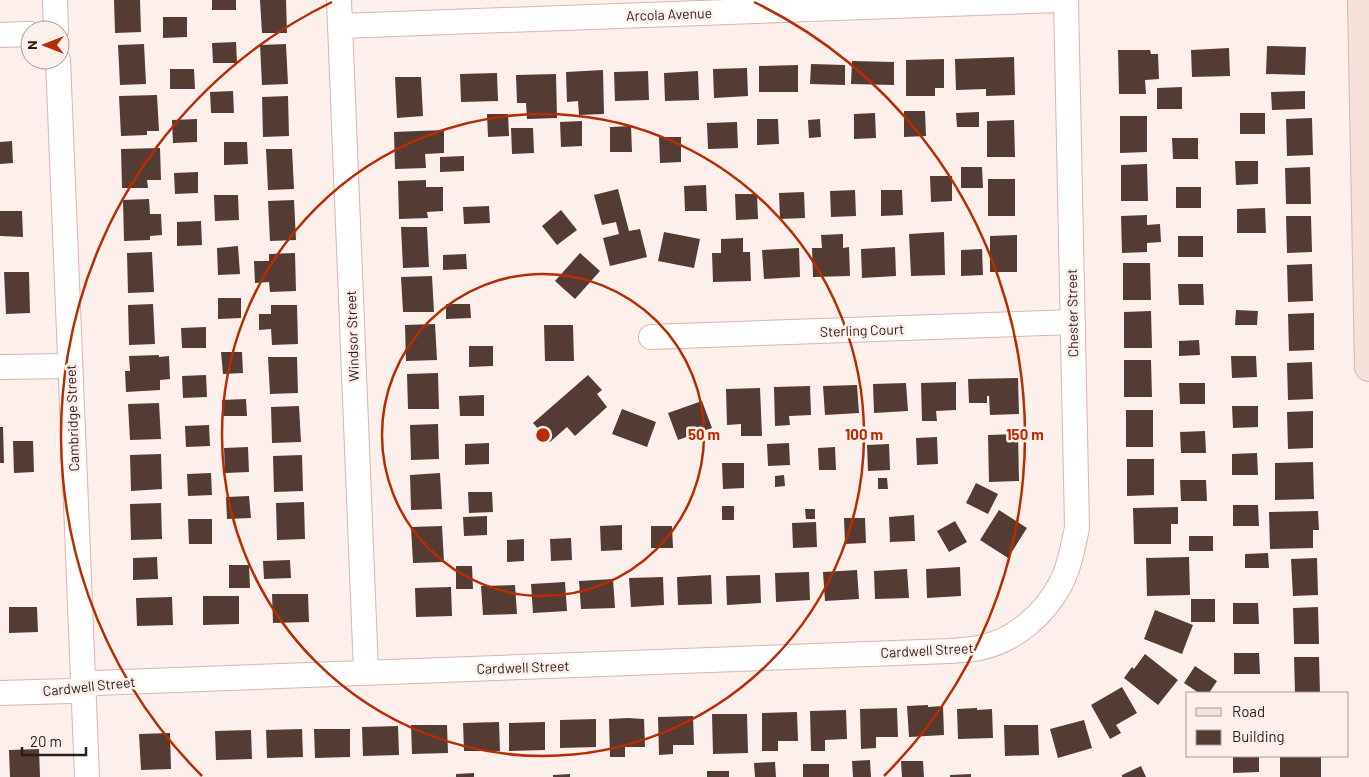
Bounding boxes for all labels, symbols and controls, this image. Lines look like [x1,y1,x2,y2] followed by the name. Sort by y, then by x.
[626,4,712,24] street label: Arcola Avenue
[20,20,70,70] north arrow
[23,40,40,50] text: N
[1063,269,1081,357] street label: Chester Street
[342,290,362,382] street label: Windsor Street
[820,320,904,340] street label: Sterling Court
[62,364,82,472] street label: Cambridge Street
[688,425,720,443] text: 50 m
[845,425,883,443] text: 100 m
[1006,425,1044,443] text: 150 m
[534,426,552,444] centre of rings
[880,639,974,661] street label: Cardwell Street
[476,657,570,677] street label: Cardwell Street
[42,673,136,699] street label: Cardwell Street
[1186,692,1349,757] legend
[1232,702,1265,720] text: Road
[22,724,86,756] scale bar
[1232,727,1285,745] text: Building
[30,732,62,750] text: 20 m

